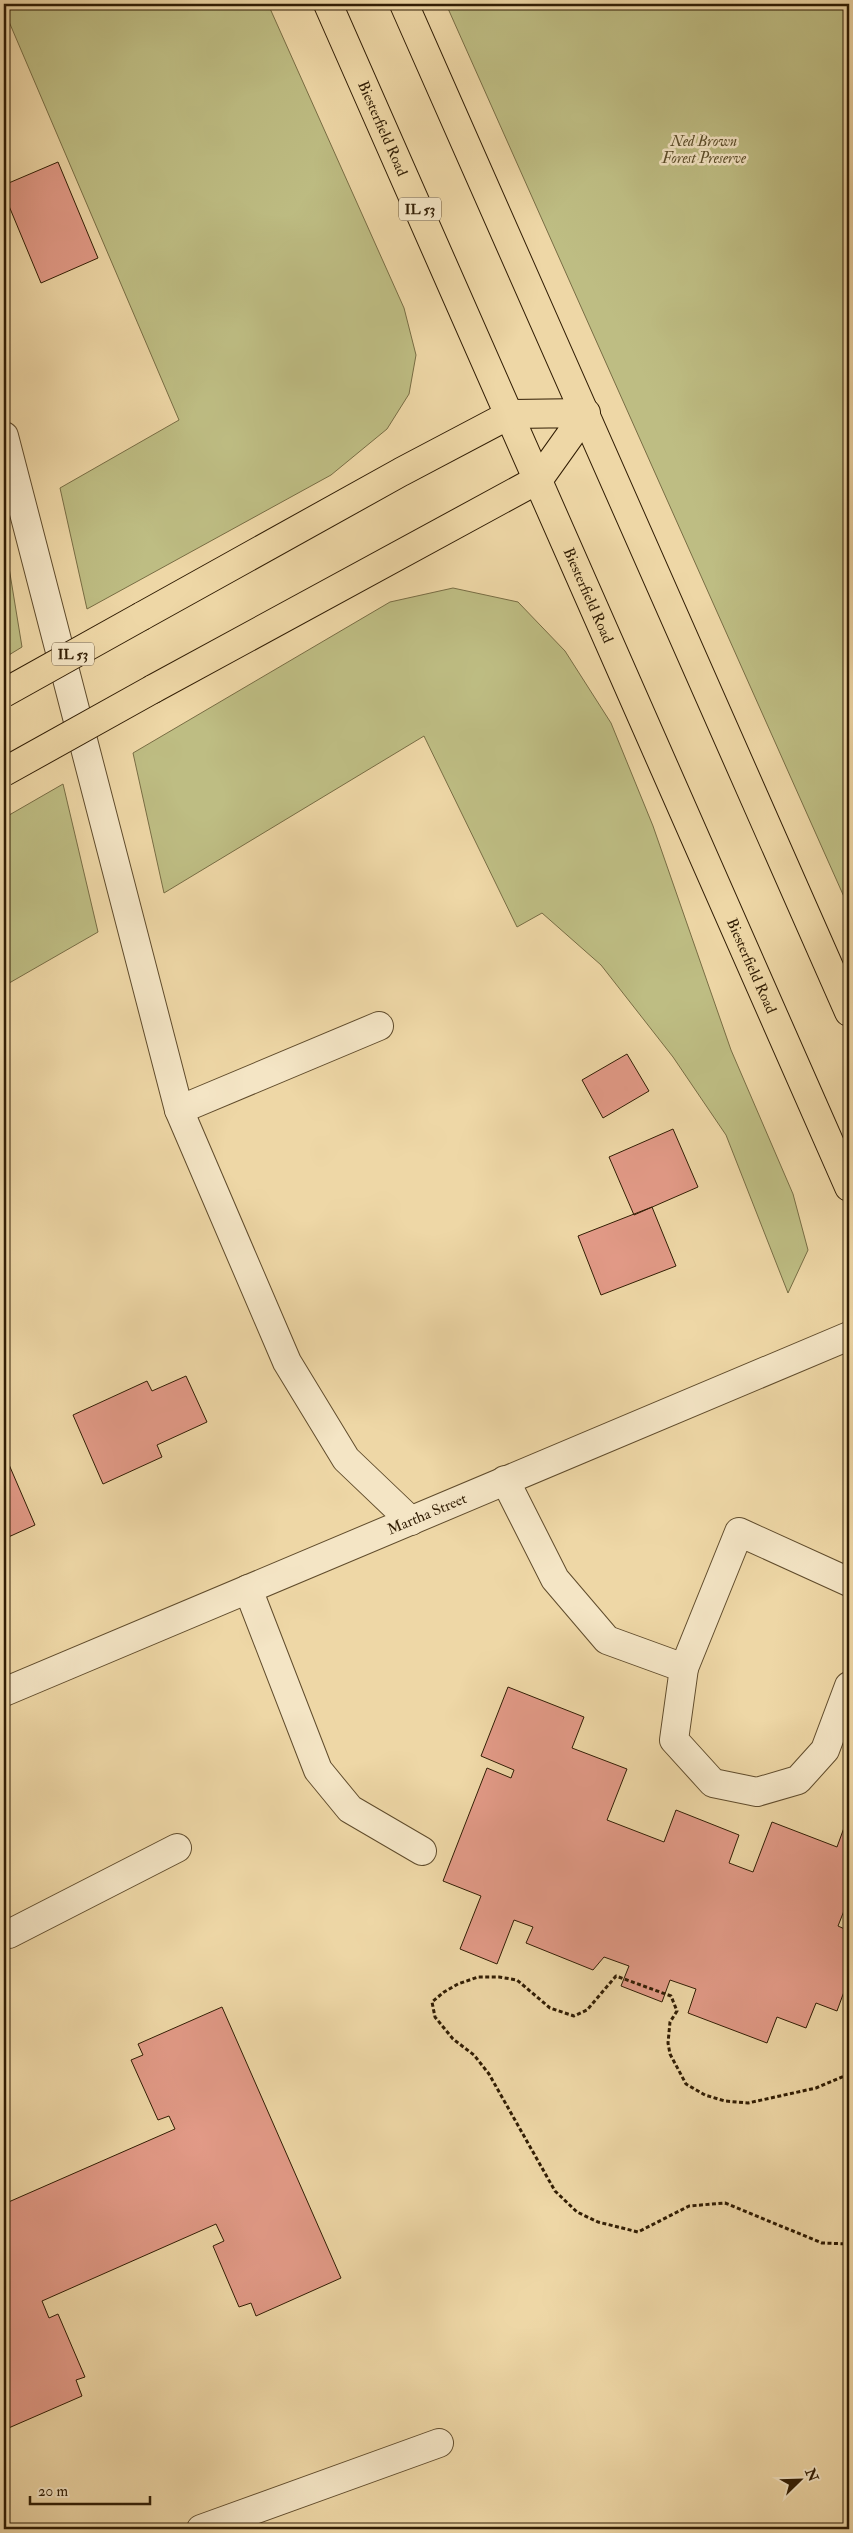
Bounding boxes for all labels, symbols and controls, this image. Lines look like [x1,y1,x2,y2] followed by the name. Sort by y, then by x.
[354,78,412,180] street label: Biesterfield Road
[661,132,747,168] park label: Ned Brown Forest Preserve
[399,198,441,220] road number: IL 53
[559,545,618,646] street label: Biesterfield Road
[52,642,94,666] road number: IL 53
[722,915,781,1017] street label: Biesterfield Road
[384,1489,470,1539] street label: Martha Street
[776,2456,826,2506] north arrow
[801,2465,822,2485] text: N
[30,2473,150,2505] scale bar
[38,2482,68,2501] text: 20 m

